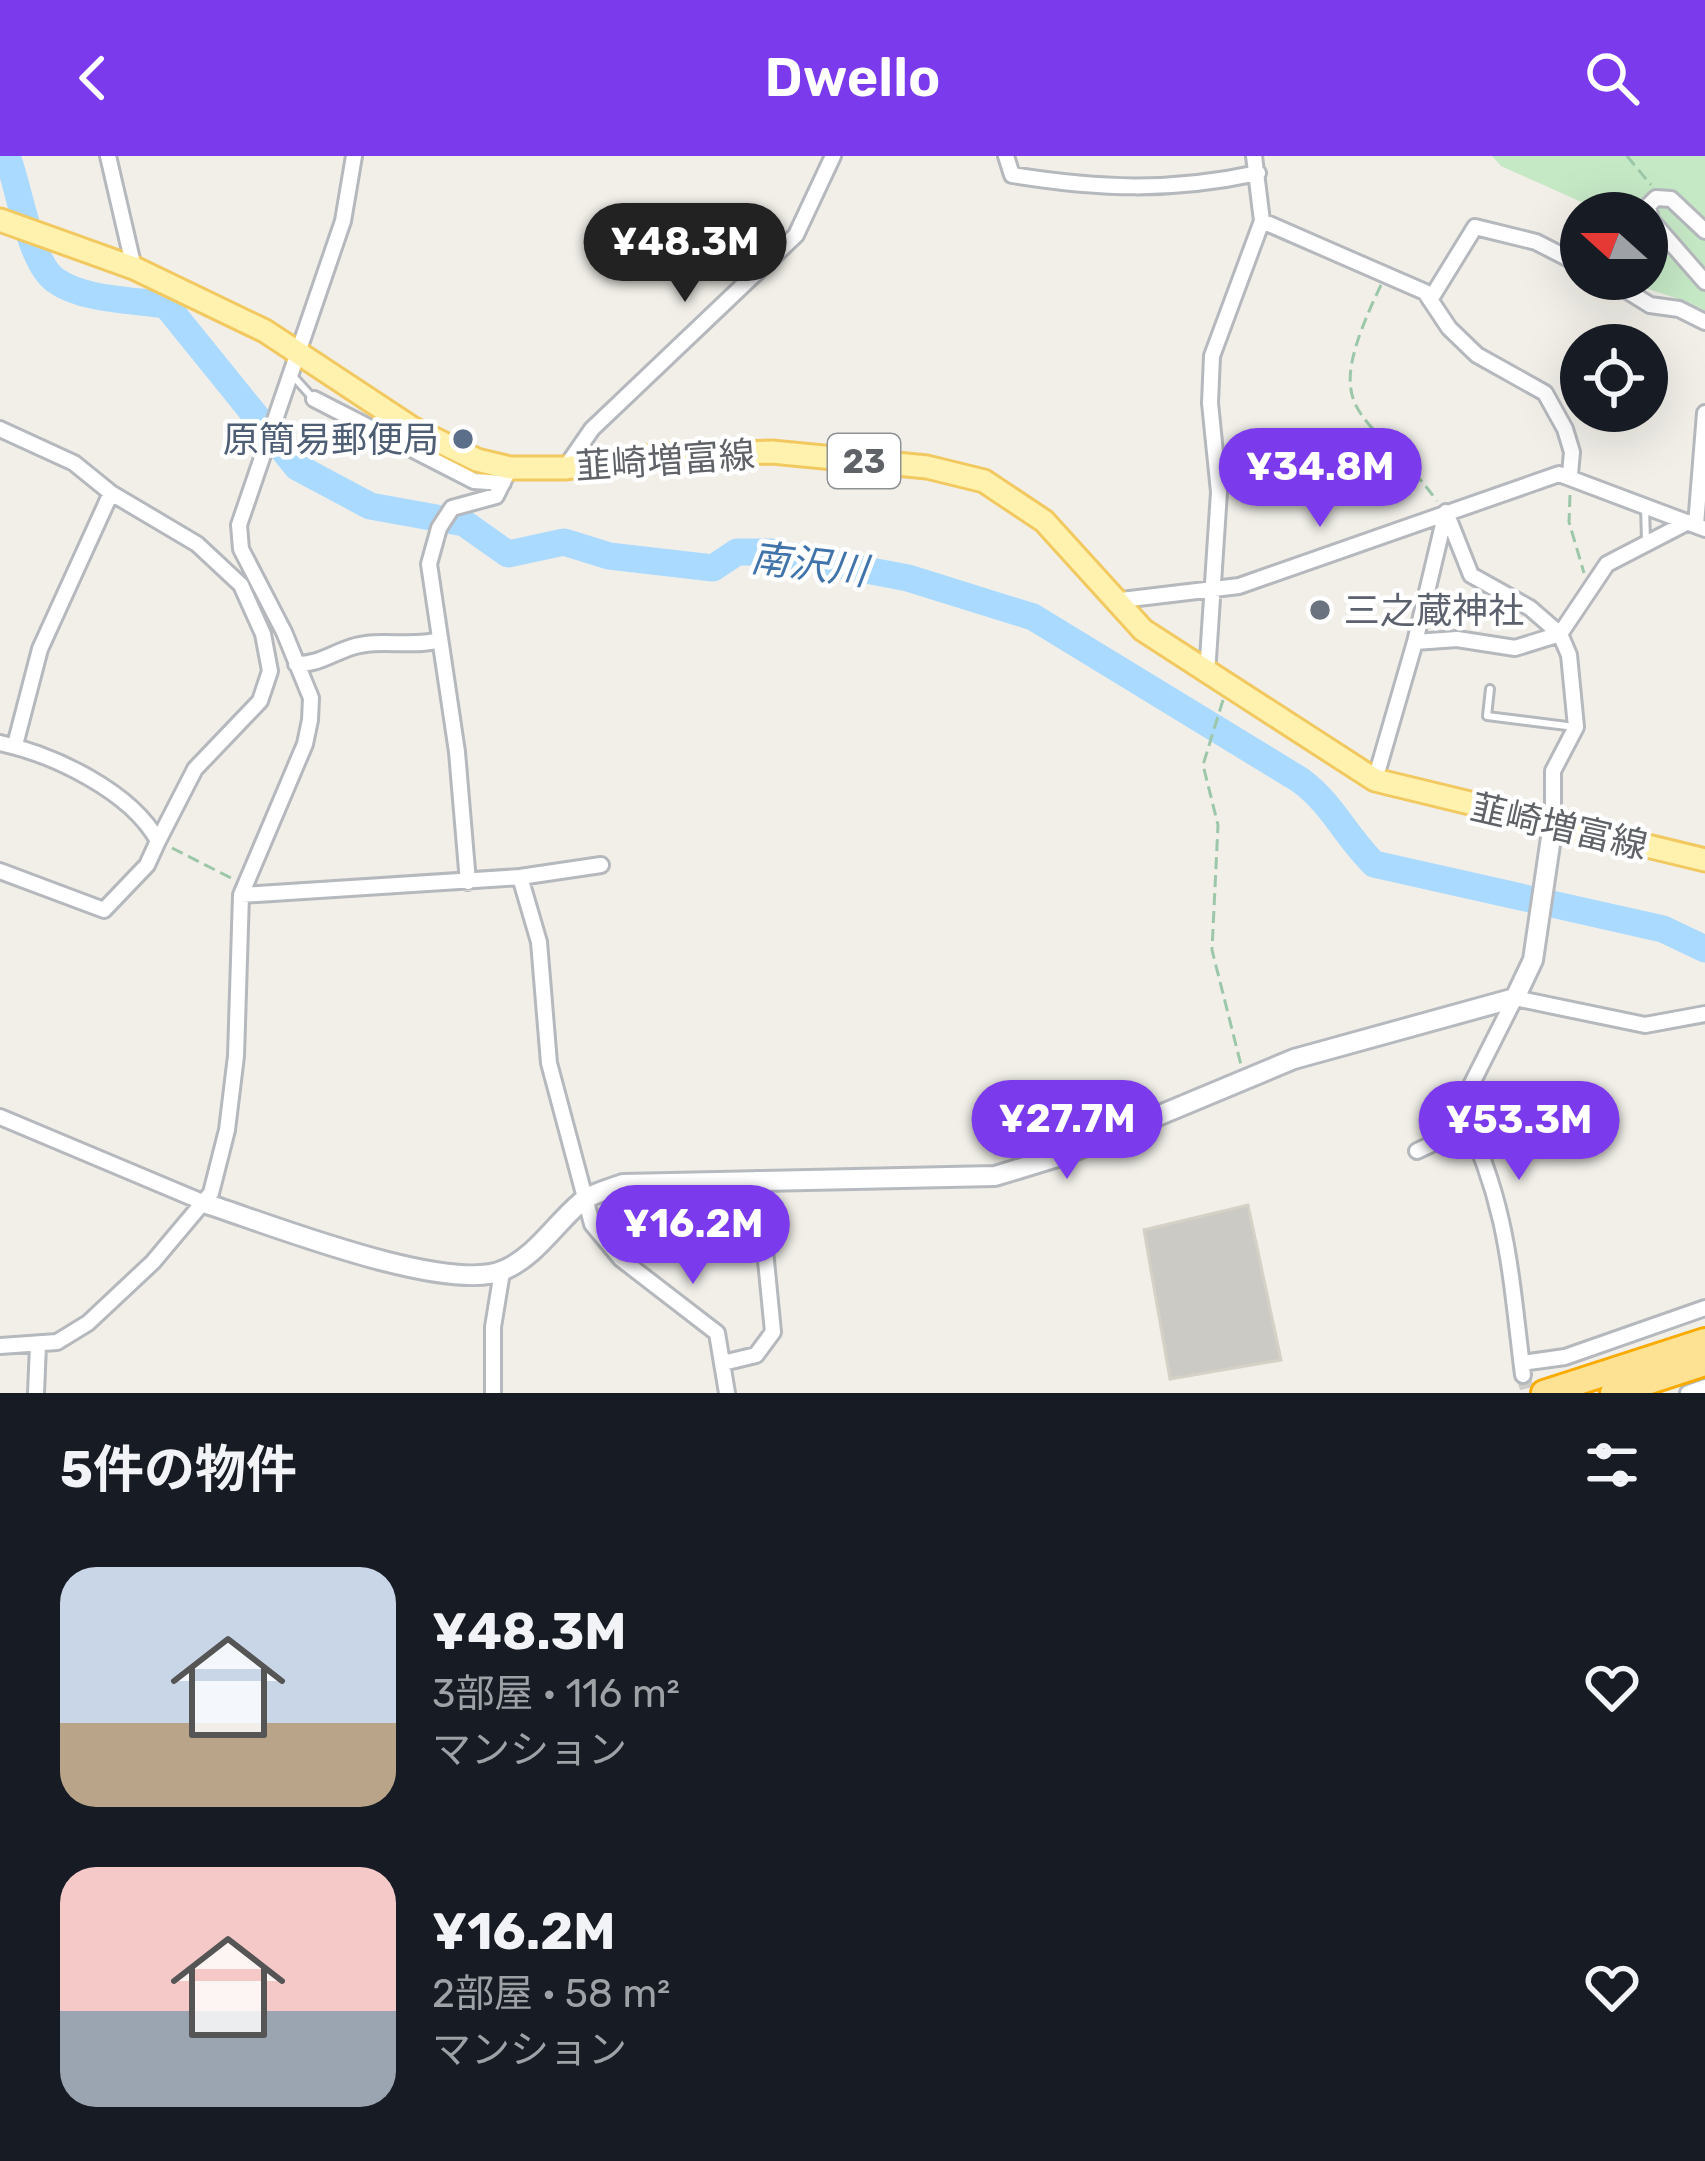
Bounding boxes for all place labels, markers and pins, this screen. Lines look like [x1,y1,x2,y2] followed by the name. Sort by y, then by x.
[587,203,783,305] pin: ¥48.3M
[223,418,439,461] place label: 原簡易郵便局
[450,426,476,452] marker: 原簡易郵便局
[1222,428,1418,530] pin: ¥34.8M
[1344,589,1524,632] place label: 三之蔵神社
[1307,597,1333,623] marker: 三之蔵神社
[969,1080,1165,1182] pin: ¥27.7M
[1421,1081,1617,1183] pin: ¥53.3M
[595,1185,791,1287] pin: ¥16.2M

